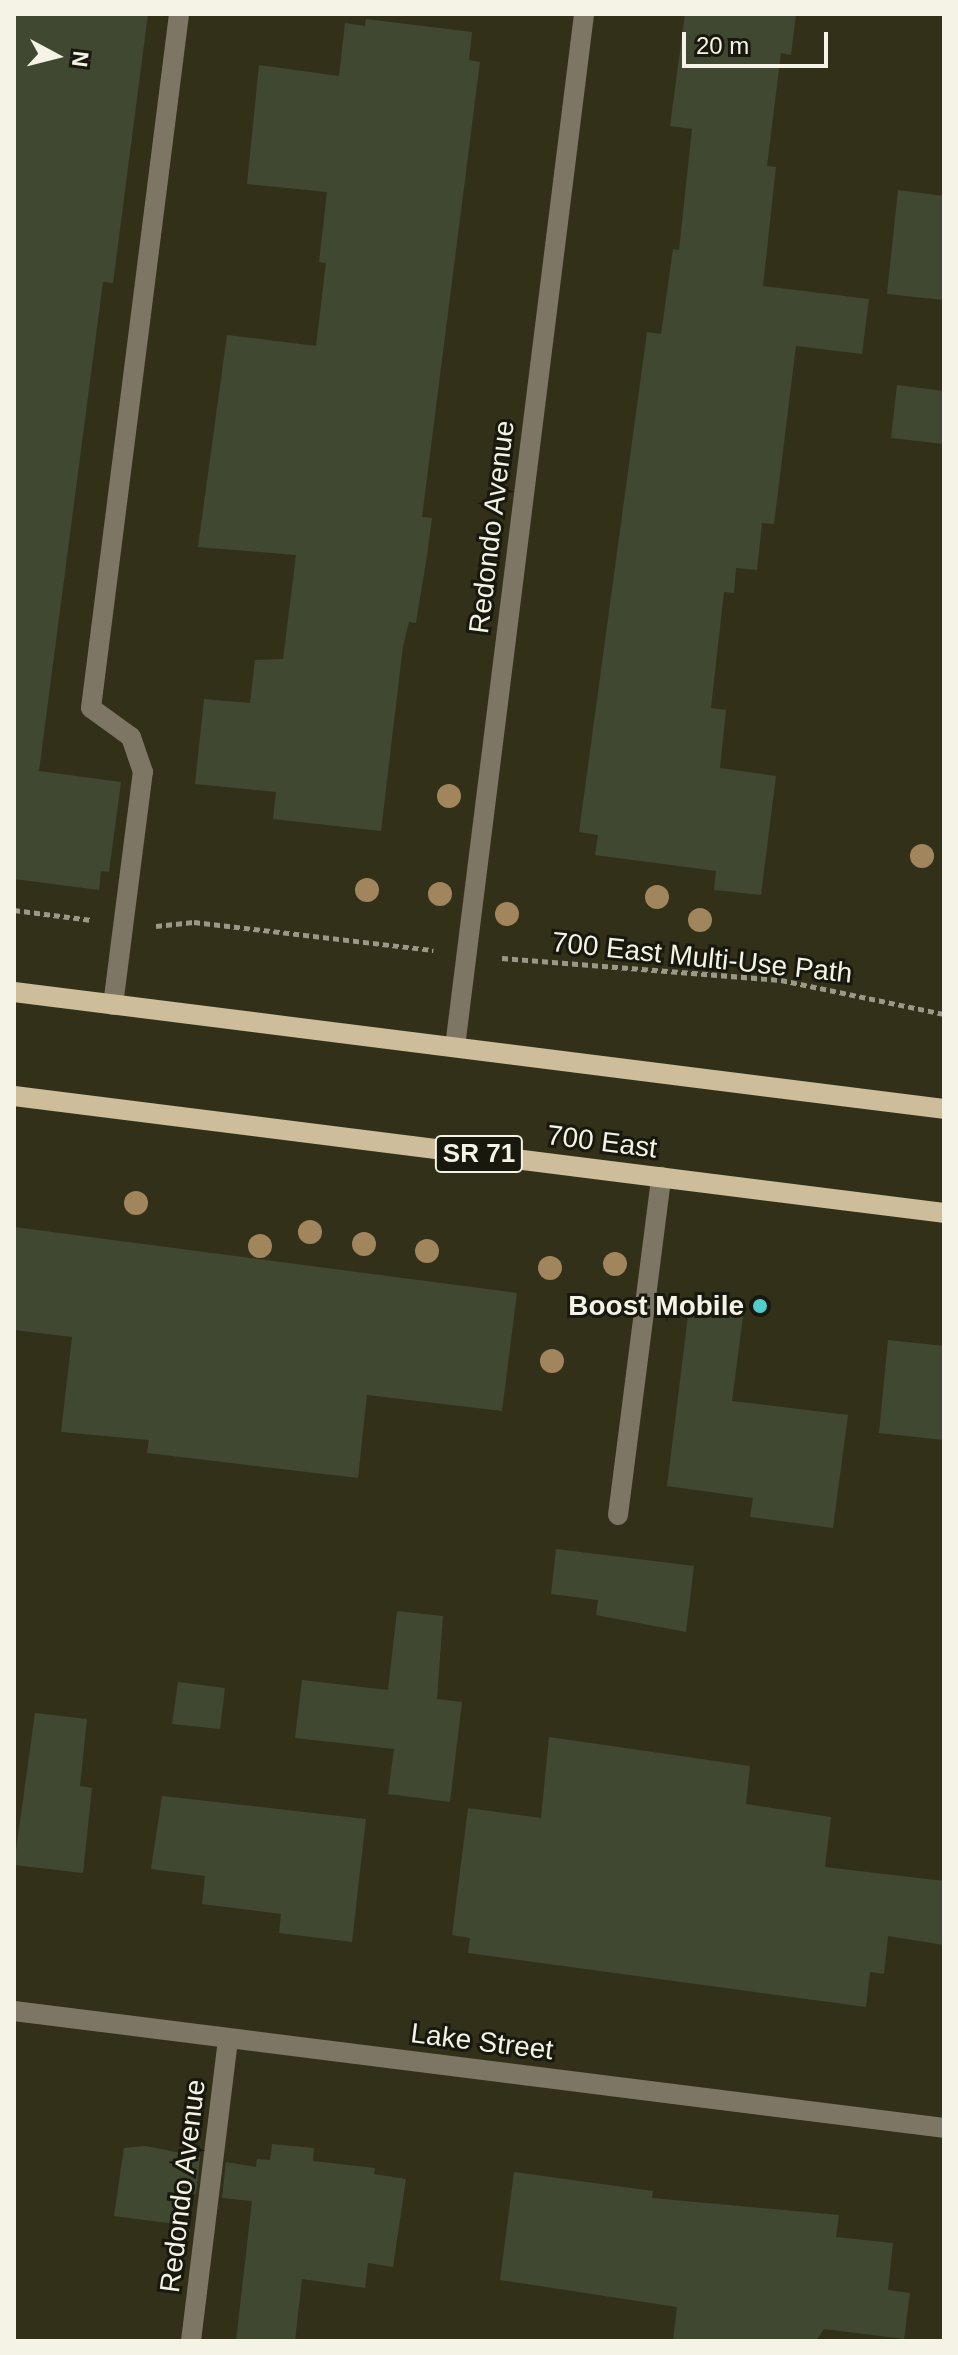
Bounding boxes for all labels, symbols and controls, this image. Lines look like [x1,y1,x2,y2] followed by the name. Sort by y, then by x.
[16,16,96,96] north arrow
[686,16,832,66] scale bar
[696,32,749,59] text: 20 m
[67,50,94,68] text: N
[462,418,522,636] street label: Redondo Avenue
[550,926,854,990] street label: 700 East Multi-Use Path
[545,1119,659,1165] street label: 700 East
[433,1132,525,1176] road number: SR 71
[568,1289,744,1323] place label: Boost Mobile
[751,1297,769,1315] marker: Boost Mobile
[409,2017,555,2067] street label: Lake Street
[153,2077,213,2295] street label: Redondo Avenue

